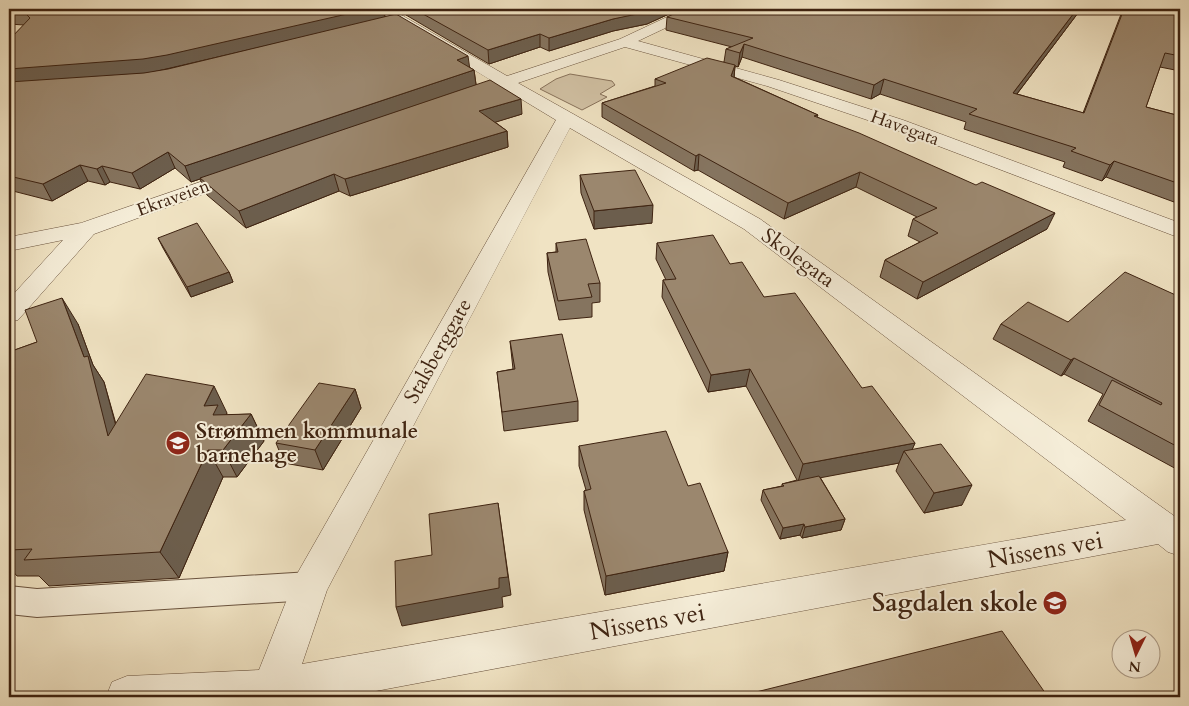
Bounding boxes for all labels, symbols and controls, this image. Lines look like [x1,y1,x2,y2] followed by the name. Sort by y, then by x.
[867,104,943,152] street label: Havegata
[133,173,214,223] street label: Ekraveien
[755,221,841,295] street label: Skolegata
[397,293,479,409] street label: Stalsberggate
[196,417,418,470] place label: Strømmen kommunale barnehage
[165,430,191,456] school or university icon: Strømmen kommunale barnehage
[985,523,1105,577] street label: Nissens vei
[872,586,1038,620] place label: Sagdalen skole
[1042,590,1068,616] school or university icon: Sagdalen skole
[587,595,707,649] street label: Nissens vei
[1112,628,1162,678] north arrow
[1128,656,1142,676] text: N

